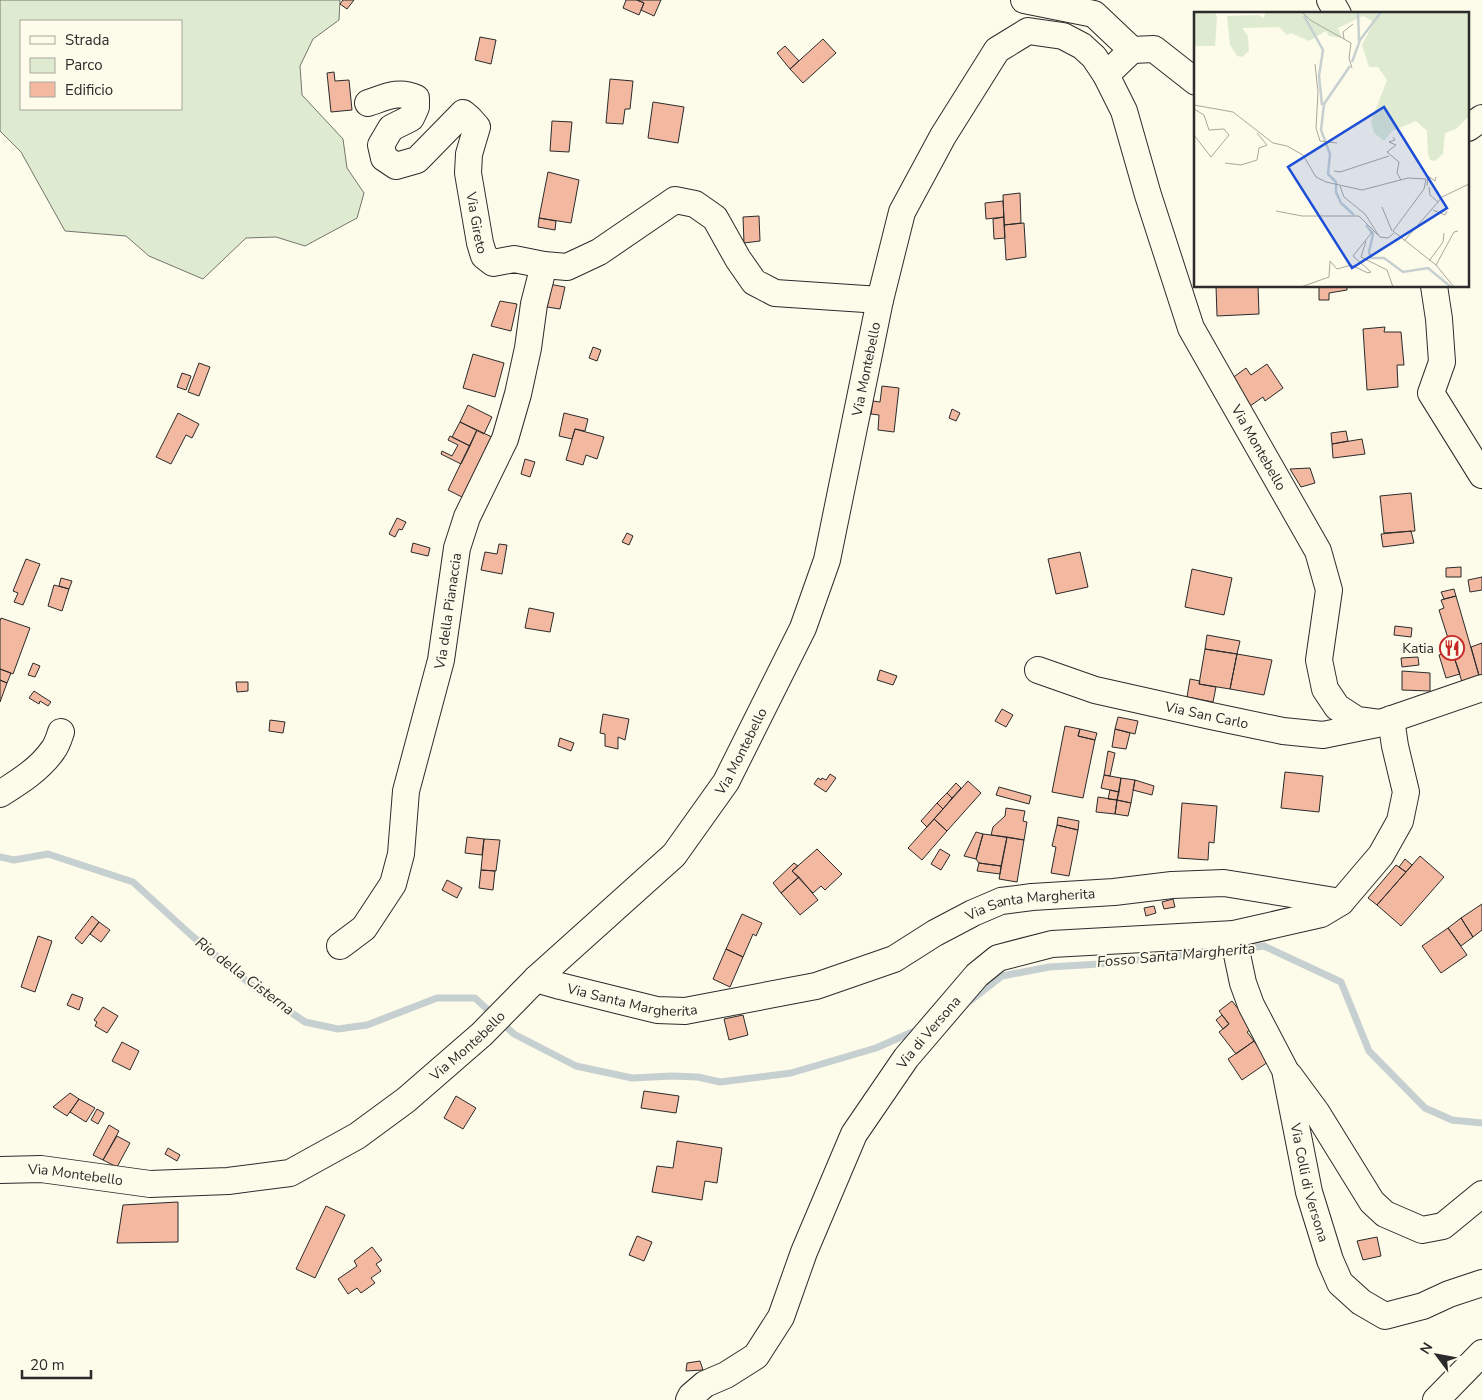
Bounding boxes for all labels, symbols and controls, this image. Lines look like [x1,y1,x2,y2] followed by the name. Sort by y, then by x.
[1194,12,1470,288] inset map
[20,20,182,110] legend
[65,30,109,50] text: Strada
[65,55,103,75] text: Parco
[65,80,113,100] text: Edificio
[462,190,492,256] street label: Via Gireto
[847,320,885,419] street label: Via Montebello
[1227,400,1291,494] street label: Via Montebello
[429,552,466,672] street label: Via della Pianaccia
[1439,635,1465,661] restaurant icon: Katia
[1402,639,1434,658] place label: Katia
[1162,696,1251,733] street label: Via San Carlo
[710,704,771,799] street label: Via Montebello
[961,884,1096,925] street label: Via Santa Margherita
[192,932,299,1020] water label: Rio della Cisterna
[1096,938,1256,972] water label: Fosso Santa Margherita
[564,978,699,1020] street label: Via Santa Margherita
[891,992,965,1073] street label: Via di Versona
[425,1006,509,1085] street label: Via Montebello
[1286,1121,1333,1245] street label: Via Colli di Versona
[27,1160,125,1190] street label: Via Montebello
[1412,1330,1462,1380] north arrow
[1416,1339,1437,1358] text: N
[22,1348,91,1380] scale bar
[30,1355,65,1375] text: 20 m

